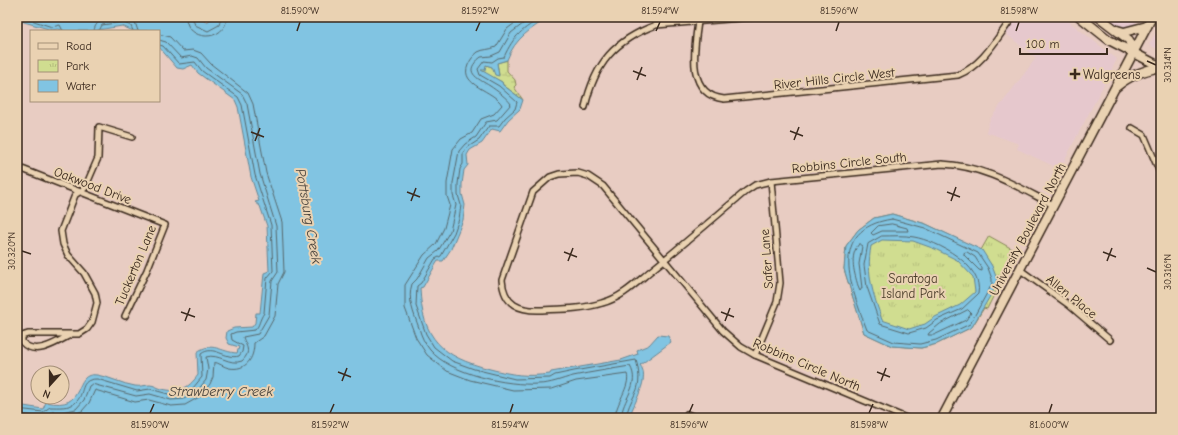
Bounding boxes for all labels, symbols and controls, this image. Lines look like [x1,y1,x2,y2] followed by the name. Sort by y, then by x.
[281,5,320,17] text: 81.590°W
[461,5,499,17] text: 81.592°W
[641,5,679,17] text: 81.594°W
[820,5,858,17] text: 81.596°W
[1000,5,1038,17] text: 81.598°W
[30,30,160,102] legend
[1020,30,1107,56] scale bar
[1026,37,1059,51] text: 100 m
[66,39,92,53] text: Road
[1162,47,1174,83] text: 30.314°N
[66,59,89,73] text: Park
[773,65,896,92] street label: River Hills Circle West
[1083,67,1140,82] place label: Walgreens
[1070,69,1080,79] marker: Walgreens
[66,79,96,93] text: Water
[791,149,907,176] street label: Robbins Circle South
[986,160,1069,298] street label: University Boulevard North
[52,164,134,207] street label: Oakwood Drive
[292,167,325,265] water label: Pottsburg Creek
[112,222,159,308] street label: Tuckerton Lane
[757,228,776,289] street label: Safer Lane
[6,232,18,270] text: 30.320°N
[1162,254,1174,290] text: 30.316°N
[881,271,945,301] park label: Saratoga Island Park
[1043,271,1100,322] street label: Allen Place
[751,335,863,394] street label: Robbins Circle North
[30,365,70,405] north arrow
[169,383,273,400] water label: Strawberry Creek
[41,387,52,401] text: N
[131,419,170,431] text: 81.590°W
[311,419,349,431] text: 81.592°W
[491,419,529,431] text: 81.594°W
[670,419,708,431] text: 81.596°W
[850,419,888,431] text: 81.598°W
[1029,419,1069,431] text: 81.600°W

